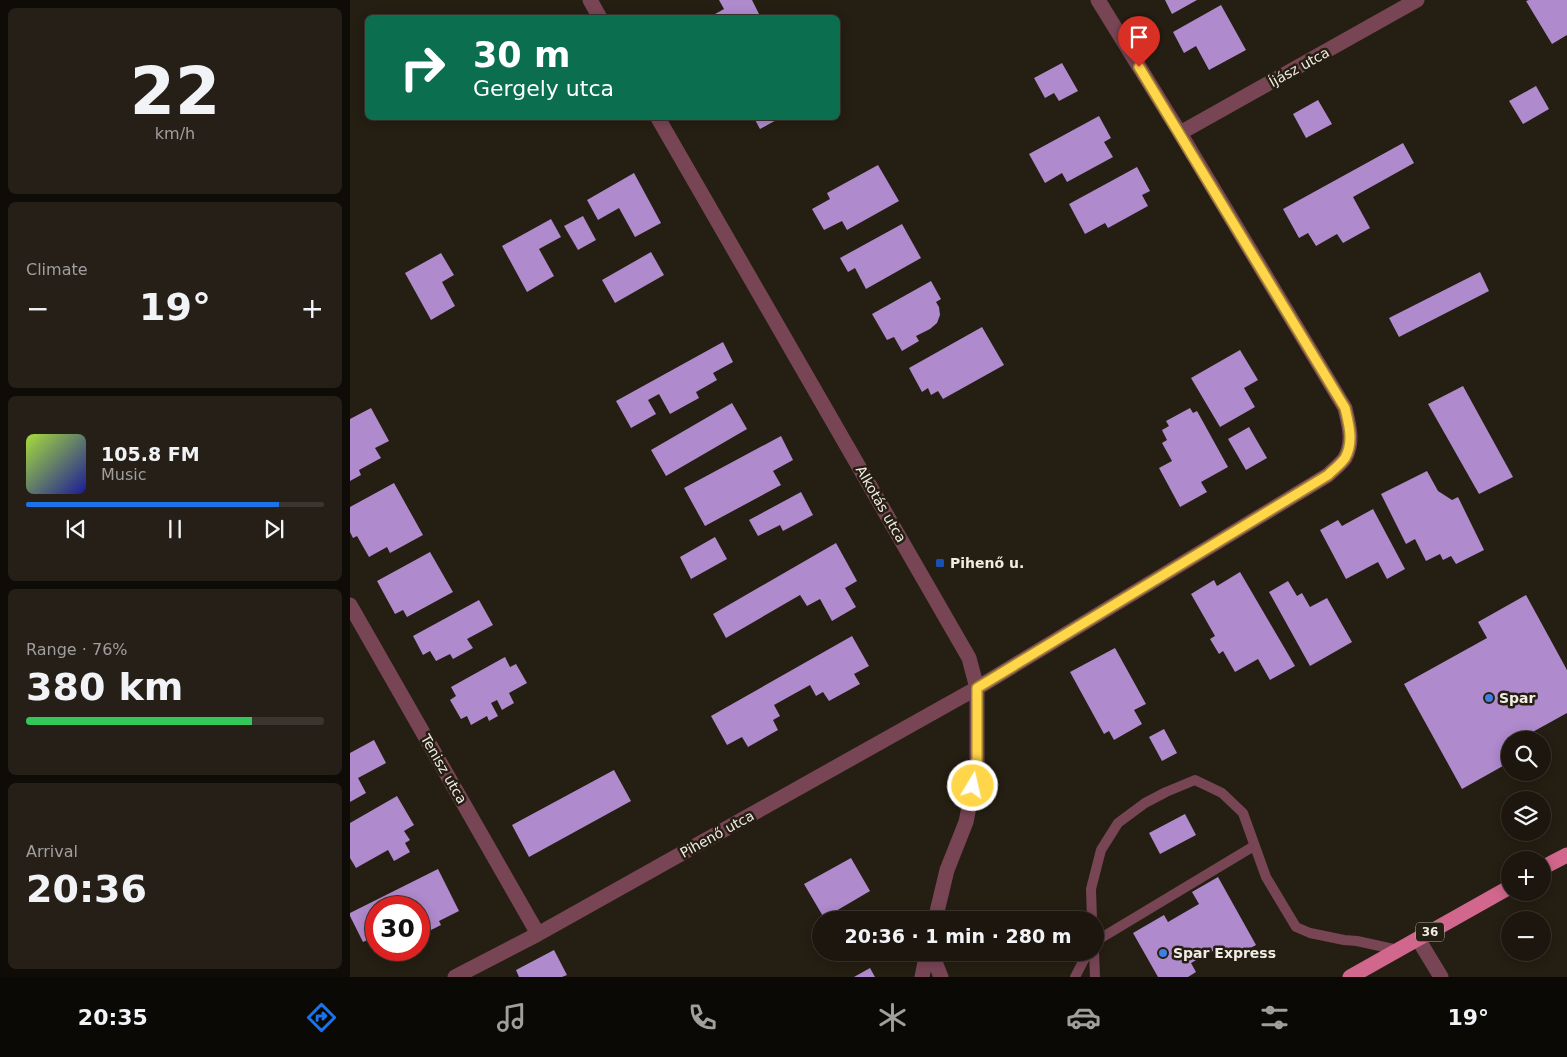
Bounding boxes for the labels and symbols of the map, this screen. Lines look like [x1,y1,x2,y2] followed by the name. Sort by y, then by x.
[1118,16,1160,67] pin
[1266,44,1332,90] street label: Íjász utca
[853,463,909,545] street label: Alkotás utca
[950,555,1024,571] place label: Pihenő u.
[934,557,946,569] marker: Pihenő u.
[1499,690,1536,706] place label: Spar
[1483,692,1495,704] marker: Spar
[417,731,470,806] street label: Tenisz utca
[946,759,998,811] position arrow
[677,807,757,861] street label: Pihenő utca
[365,896,430,961] speed limit sign: 30
[1416,922,1444,942] road number: 36
[1173,945,1276,961] place label: Spar Express
[1157,947,1169,959] marker: Spar Express

